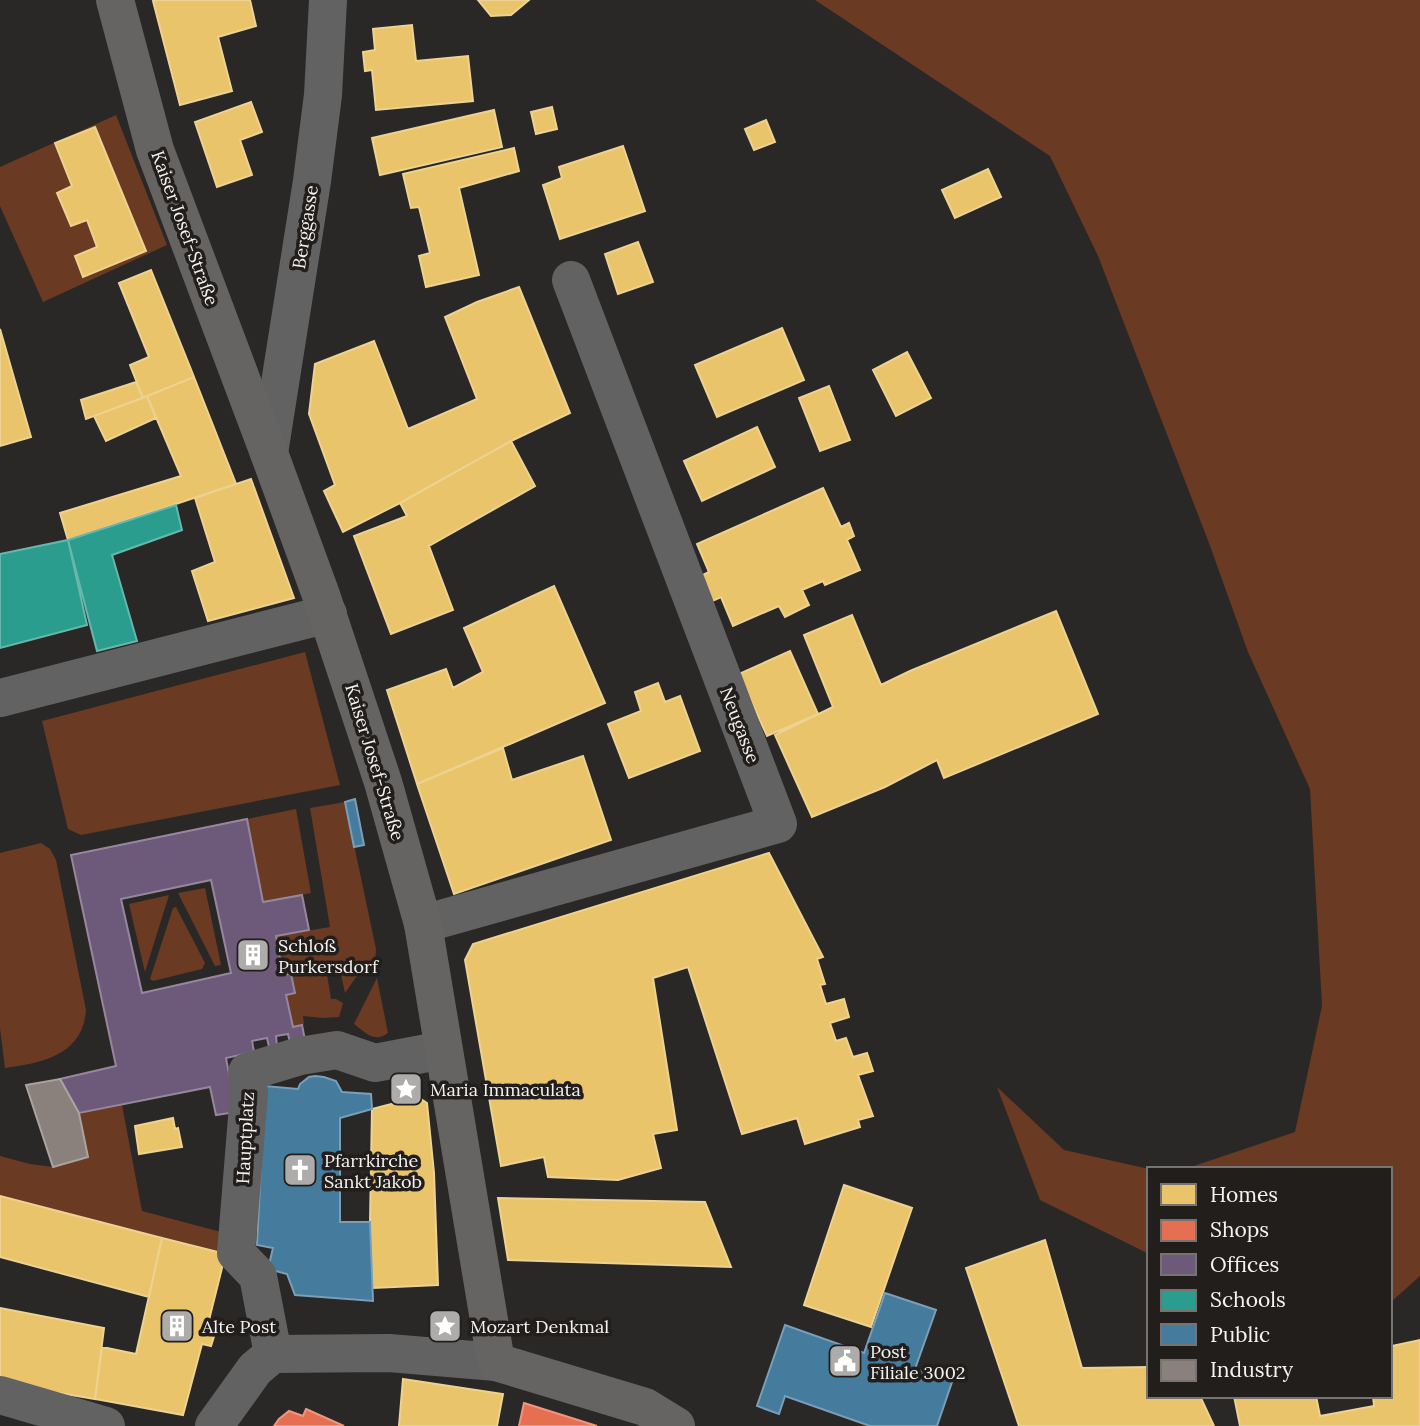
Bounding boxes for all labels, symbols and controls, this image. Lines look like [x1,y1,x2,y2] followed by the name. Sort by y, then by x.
[146,147,224,309] street label: Kaiser Josef-Straße
[287,183,323,270] street label: Berggasse
[340,681,410,844] street label: Kaiser Josef-Straße
[715,684,765,767] street label: Neugasse
[278,934,380,978] place label: Schloß Purkersdorf
[234,936,272,974] building icon: Schloß Purkersdorf
[387,1070,425,1108] place icon: Maria Immaculata
[430,1078,581,1101] place label: Maria Immaculata
[231,1091,259,1185] street label: Hauptplatz
[324,1149,422,1193] place label: Pfarrkirche Sankt Jakob
[281,1151,319,1189] church icon: Pfarrkirche Sankt Jakob
[1147,1167,1392,1398] legend
[1210,1181,1278,1208] text: Homes
[1210,1216,1269,1243] text: Shops
[1210,1251,1279,1278] text: Offices
[1210,1286,1286,1313] text: Schools
[158,1307,196,1345] building icon: Alte Post
[426,1307,464,1345] place icon: Mozart Denkmal
[201,1315,276,1338] place label: Alte Post
[470,1315,609,1338] place label: Mozart Denkmal
[1210,1321,1270,1348] text: Public
[870,1340,965,1384] place label: Post Filiale 3002
[826,1342,864,1380] public building icon: Post Filiale 3002
[1210,1356,1293,1383] text: Industry

